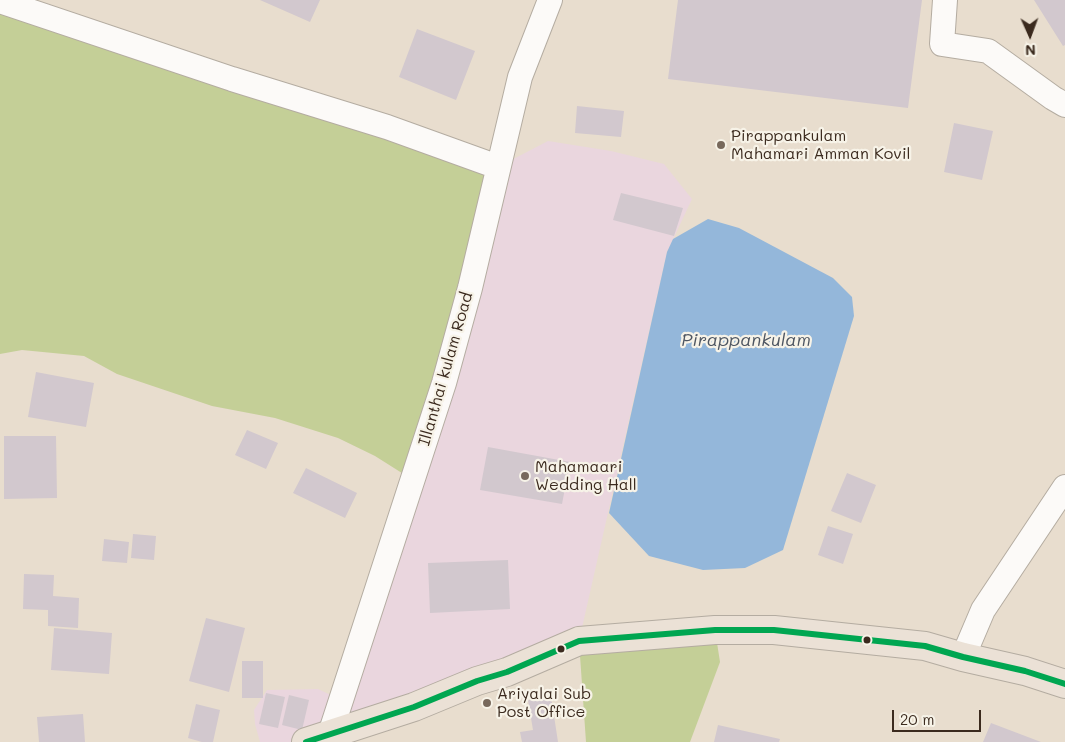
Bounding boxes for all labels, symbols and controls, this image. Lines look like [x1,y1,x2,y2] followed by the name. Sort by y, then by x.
[1005,10,1055,60] north arrow
[1025,41,1036,60] text: N
[731,126,911,164] place label: Pirappankulam Mahamari Amman Kovil
[715,139,727,151] marker: Pirappankulam Mahamari Amman Kovil
[415,290,477,448] street label: Illanthai kulam Road
[681,329,811,351] water label: Pirappankulam
[535,457,637,495] place label: Mahamaari Wedding Hall
[519,470,531,482] marker: Mahamaari Wedding Hall
[862,635,872,645] unlabelled marker
[556,644,566,654] unlabelled marker
[497,684,591,722] place label: Ariyalai Sub Post Office
[481,697,493,709] marker: Ariyalai Sub Post Office
[895,700,984,732] scale bar
[900,709,934,729] text: 20 m

